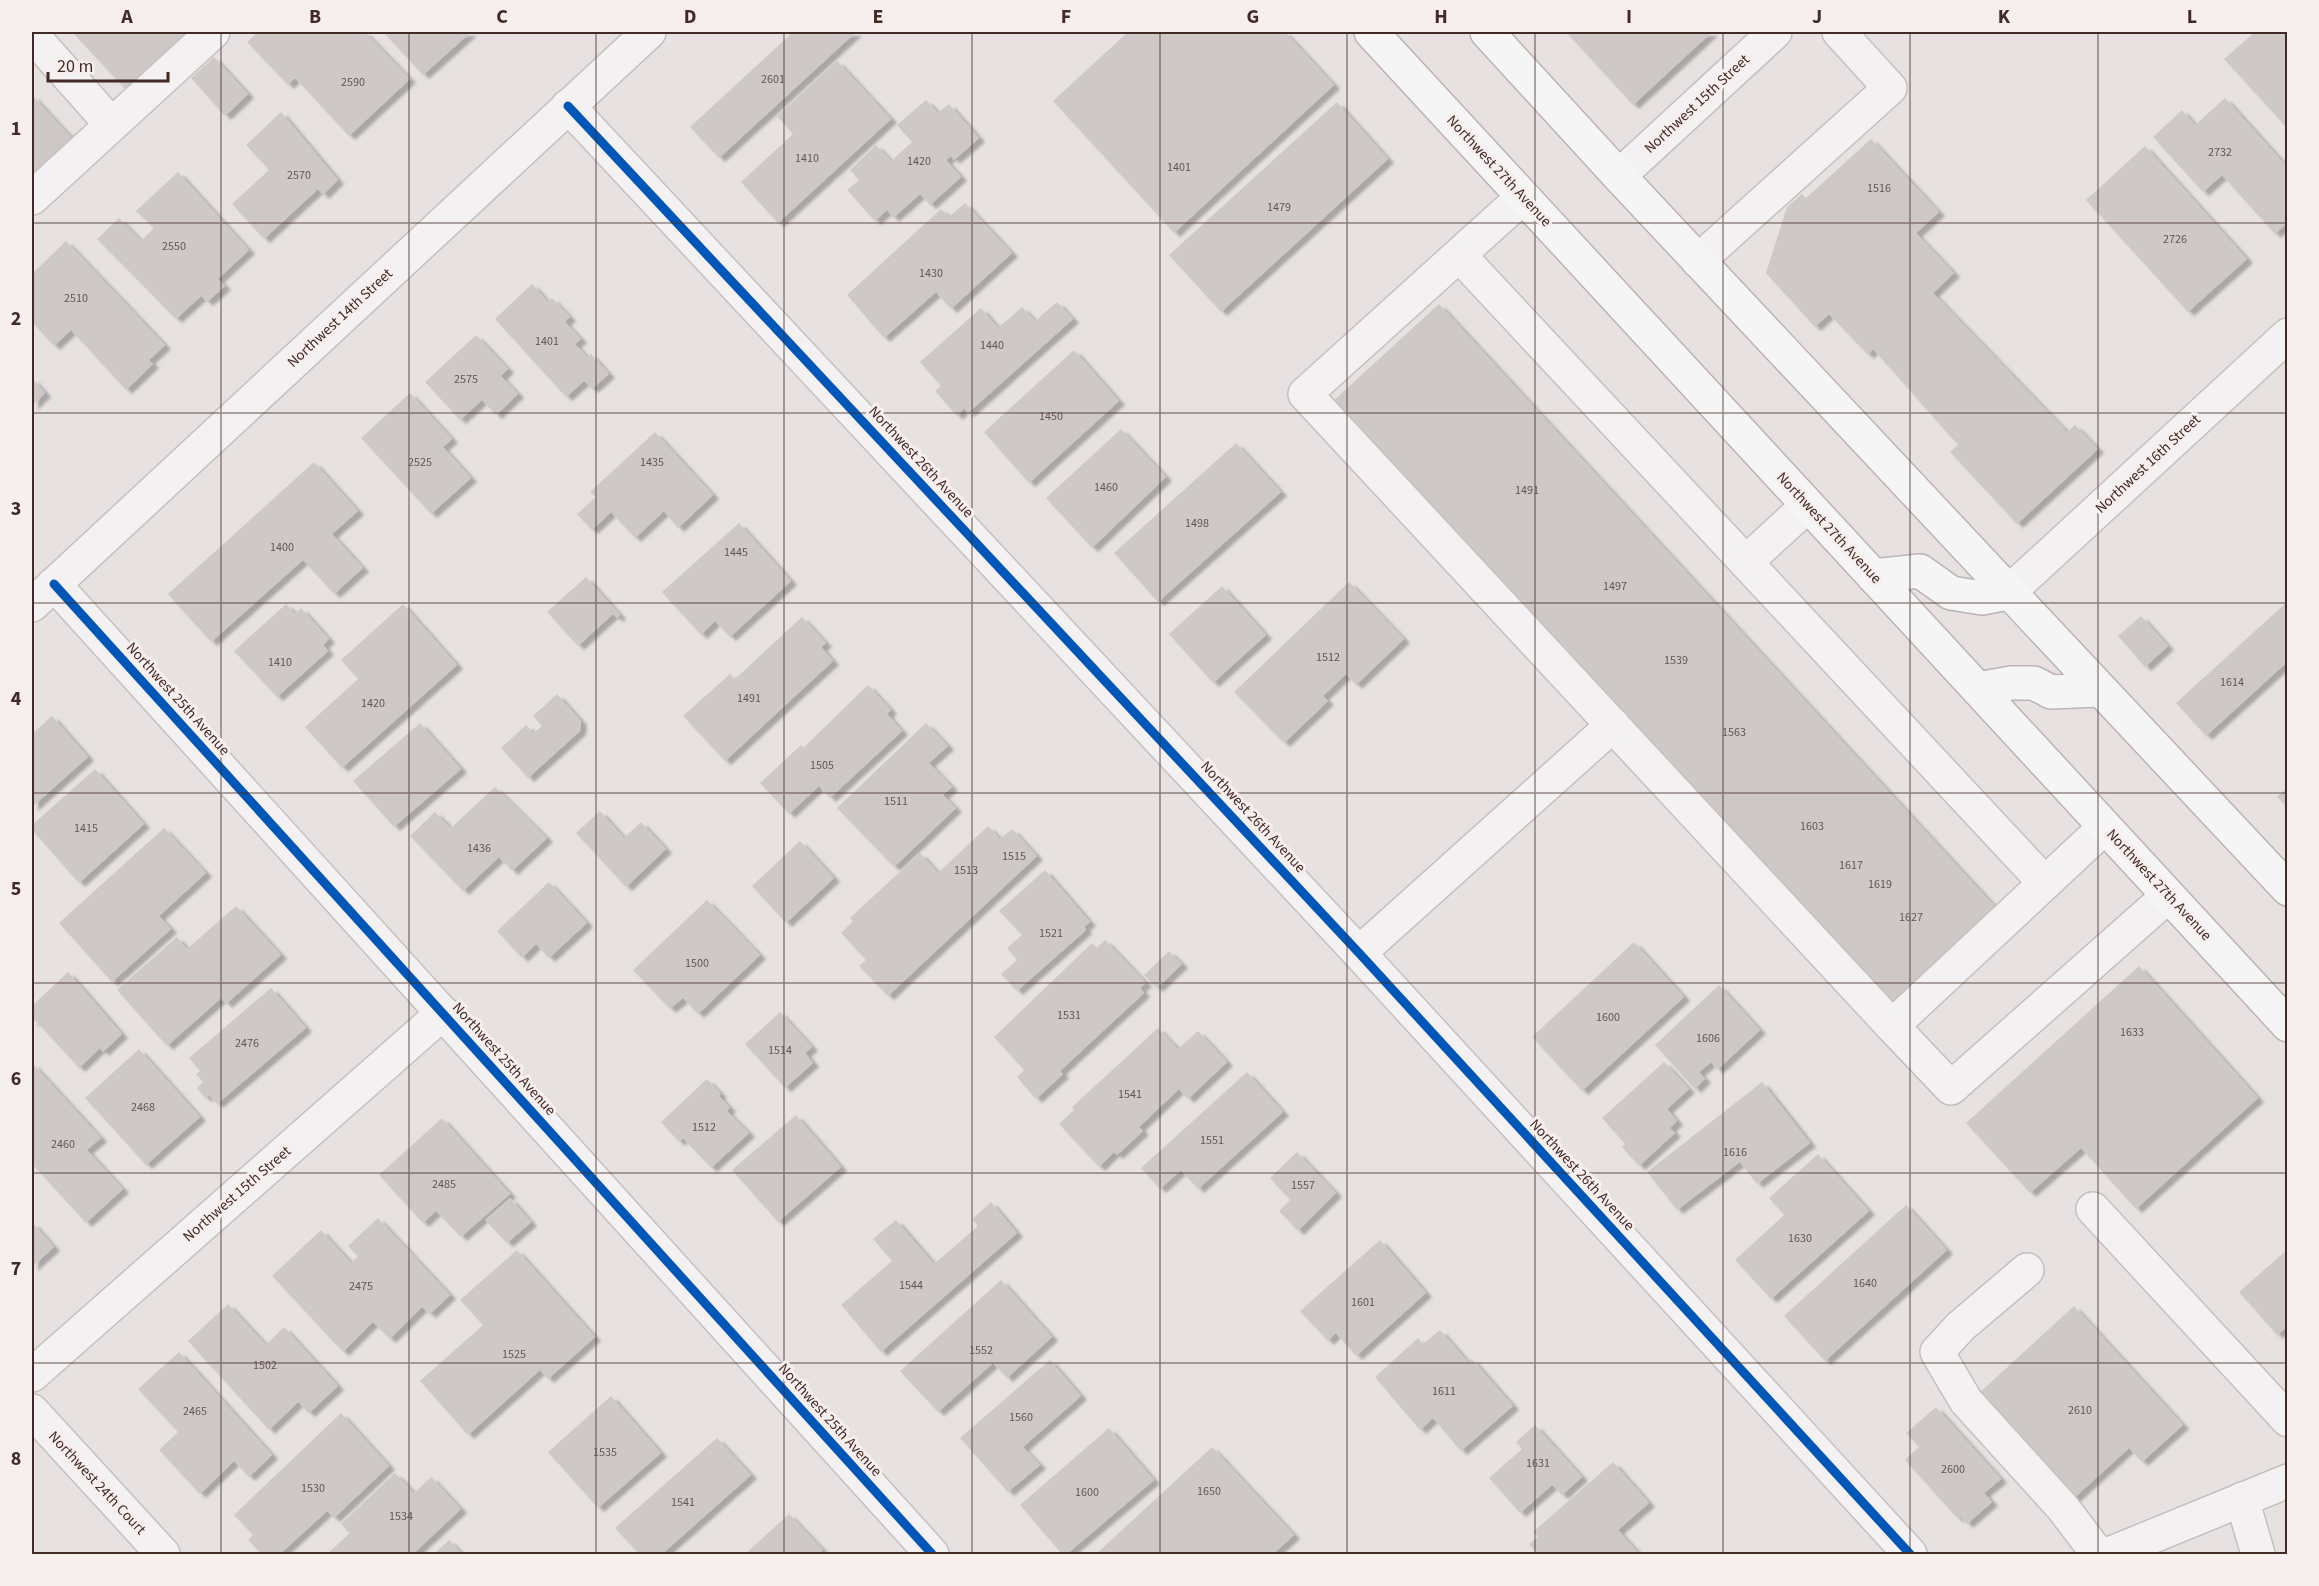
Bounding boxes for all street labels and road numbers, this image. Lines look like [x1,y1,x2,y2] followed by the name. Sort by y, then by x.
[1640,50,1754,158] street label: Northwest 15th Street
[1442,110,1556,232] street label: Northwest 27th Avenue
[283,264,397,372] street label: Northwest 14th Street
[864,401,978,523] street label: Northwest 26th Avenue
[2091,410,2205,518] street label: Northwest 16th Street
[1772,467,1886,589] street label: Northwest 27th Avenue
[121,638,235,760] street label: Northwest 25th Avenue
[1196,756,1310,878] street label: Northwest 26th Avenue
[2102,824,2216,946] street label: Northwest 27th Avenue
[447,998,561,1120] street label: Northwest 25th Avenue
[1525,1114,1639,1236] street label: Northwest 26th Avenue
[178,1141,296,1247] street label: Northwest 15th Street
[773,1359,887,1481] street label: Northwest 25th Avenue
[43,1427,151,1539] street label: Northwest 24th Court

